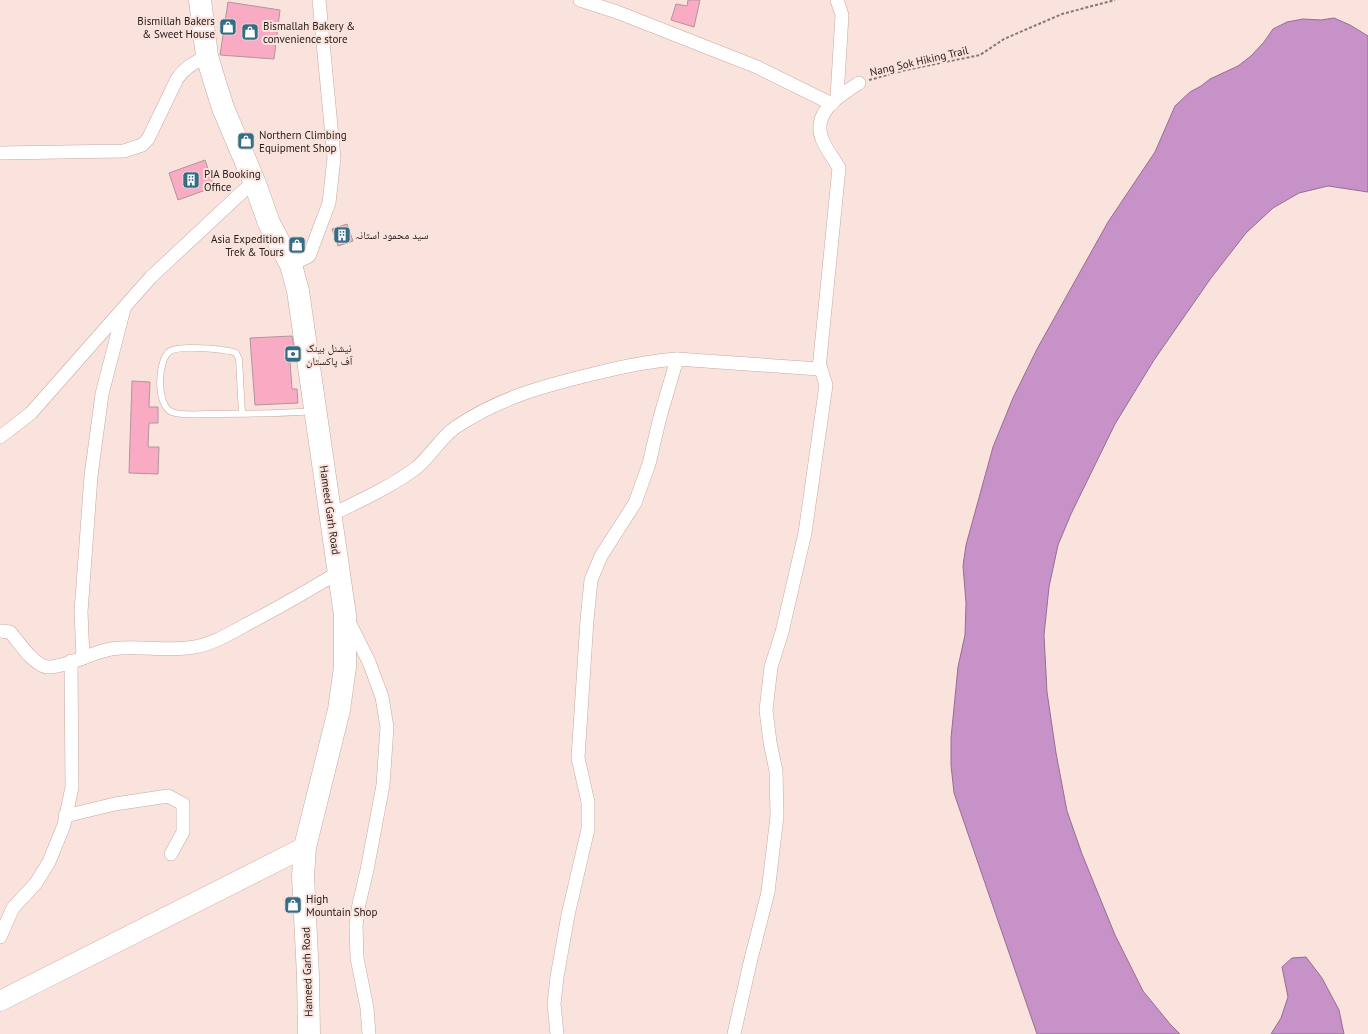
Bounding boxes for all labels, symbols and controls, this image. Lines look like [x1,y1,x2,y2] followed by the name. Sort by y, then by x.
[137,14,215,41] place label: Bismillah Bakers & Sweet House
[218,17,238,37] shop icon: Bismillah Bakers & Sweet House
[263,19,355,46] place label: Bismallah Bakery & convenience store
[240,22,260,42] shop icon: Bismallah Bakery & convenience store
[868,43,970,79] street label: Nang Sok Hiking Trail
[259,128,347,155] place label: Northern Climbing Equipment Shop
[236,131,256,151] shop icon: Northern Climbing Equipment Shop
[204,167,261,194] place label: PIA Booking Office
[181,170,201,190] building icon: PIA Booking Office
[332,225,352,245] building icon: سید محمود استانہ
[355,228,429,242] place label: سید محمود استانہ
[211,232,284,259] place label: Asia Expedition Trek & Tours
[287,235,307,255] shop icon: Asia Expedition Trek & Tours
[306,341,353,368] place label: نیشنل بینک آف پاکستان
[283,344,303,364] bank icon: نیشنل بینک آف پاکستان
[317,465,343,556] street label: Hameed Garh Road
[306,892,377,919] place label: High Mountain Shop
[283,895,303,915] shop icon: High Mountain Shop
[298,927,316,1017] street label: Hameed Garh Road

